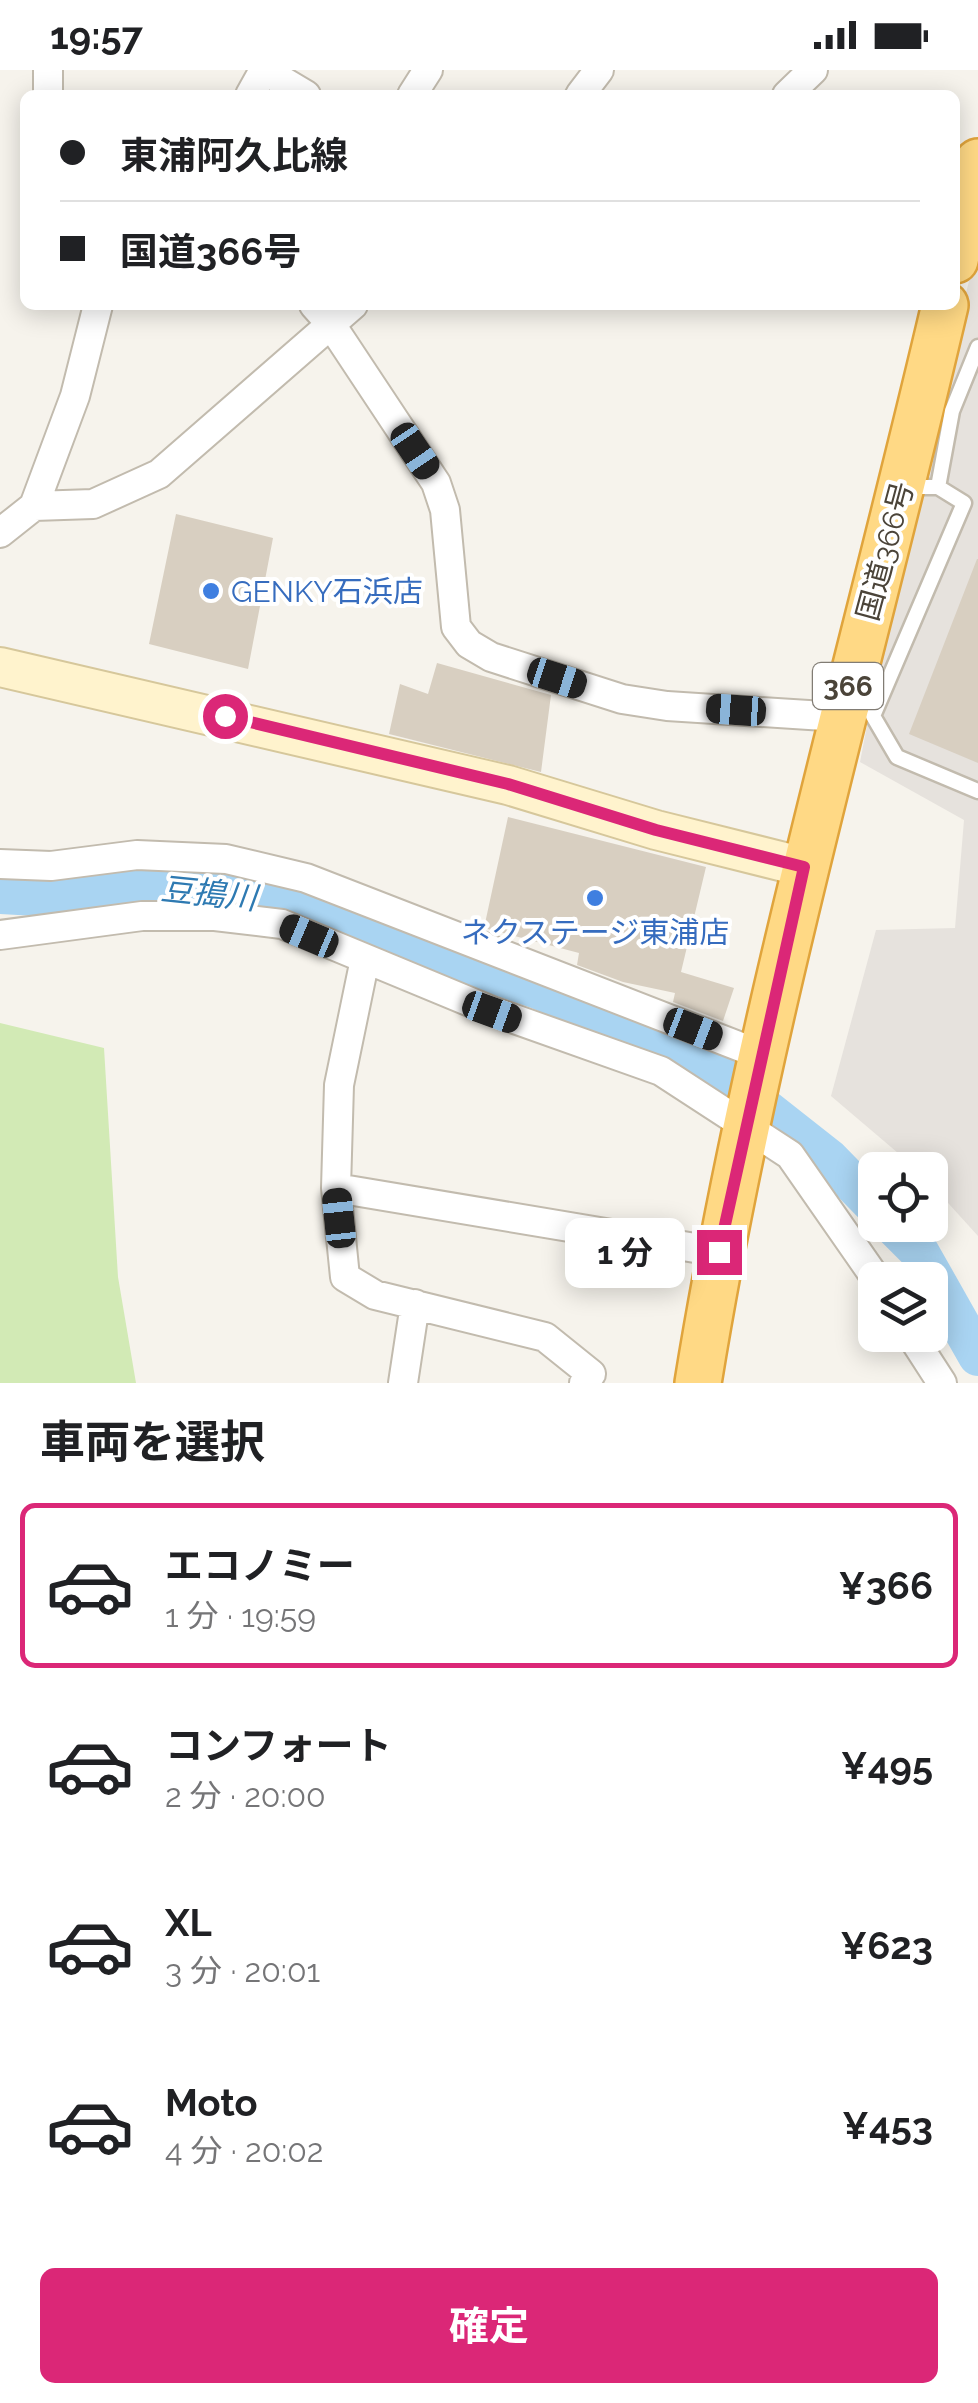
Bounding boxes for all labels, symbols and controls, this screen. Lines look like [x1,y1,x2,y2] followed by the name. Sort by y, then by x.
[50,13,143,58] text: 19:57
[120,133,348,178] text: 東浦阿久比線
[120,229,301,274] text: 国道366号
[386,418,444,484] car
[850,478,920,624] street label: 国道366号
[231,574,423,609] place label: GENKY石浜店
[200,580,222,602] marker: GENKY石浜店
[524,654,590,702] car
[813,663,883,709] road number: 366
[705,693,767,727] car
[203,694,248,739] route start
[159,870,262,917] water label: 豆搗川
[584,887,606,909] marker: ネクステージ東浦店
[276,910,342,962] car
[461,915,729,950] place label: ネクステージ東浦店
[459,988,525,1036] car
[660,1004,726,1054] car
[858,1152,948,1352] map controls
[858,1152,948,1242] button: locate
[321,1187,357,1249] car
[564,1217,684,1287] callout: 1 分
[697,1230,742,1275] route end
[597,1234,653,1271] text: 1 分
[858,1262,948,1352] button: layers
[40,1416,265,1469] text: 車両を選択
[45,1541,135,1631] icon: car
[165,1543,355,1588] text: エコノミー
[839,1563,933,1608] text: ¥366
[165,1597,316,1634] text: 1 分 · 19:59
[45,1721,135,1811] icon: car
[165,1723,392,1768] text: コンフォート
[841,1743,933,1788] text: ¥495
[165,1777,326,1814] text: 2 分 · 20:00
[165,1900,212,1945] text: XL
[45,1901,135,1991] icon: car
[840,1923,933,1968] text: ¥623
[165,1952,320,1989] text: 3 分 · 20:01
[165,2080,258,2125] text: Moto
[45,2081,135,2171] icon: car
[842,2103,933,2148] text: ¥453
[165,2132,324,2169] text: 4 分 · 20:02
[40,2268,938,2383] button: 確定

